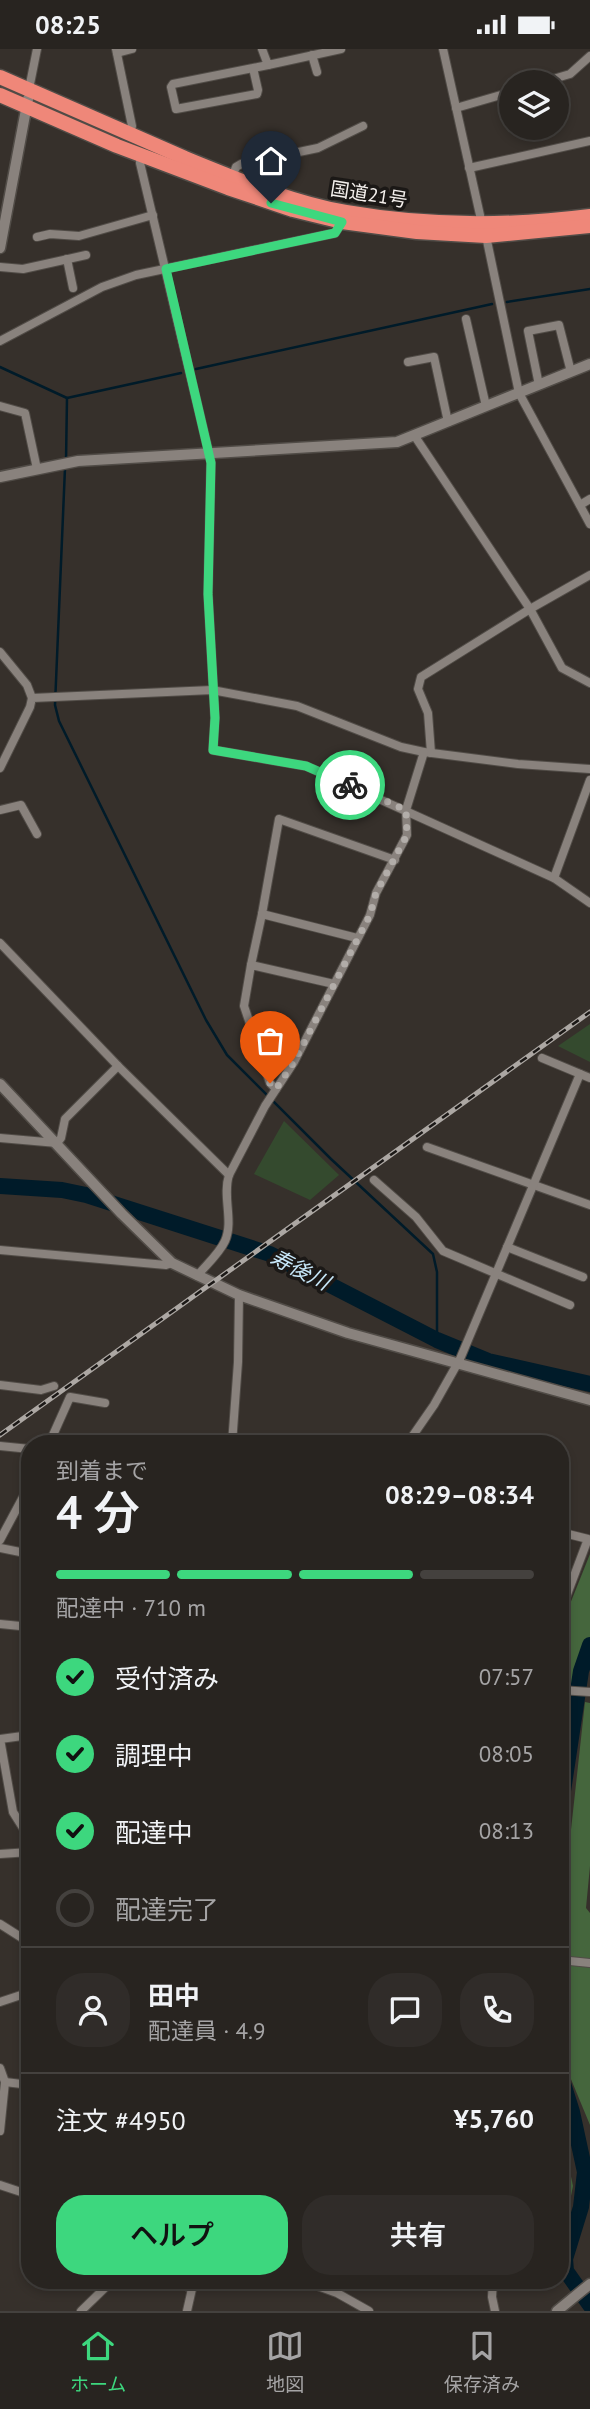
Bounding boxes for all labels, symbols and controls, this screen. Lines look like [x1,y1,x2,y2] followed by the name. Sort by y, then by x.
[35,8,101,41] text: 08:25
[499,70,569,140] map controls
[499,70,569,140] button: layers
[241,131,301,203] pin
[252,142,290,180] icon: home
[329,176,409,212] street label: 国道21号
[315,750,385,820] courier
[331,766,369,804] icon: bike
[240,1011,300,1083] pin
[251,1022,289,1060] icon: bag
[266,1243,336,1297] water label: 寿後川
[56,1456,148,1485] text: 到着まで
[385,1478,534,1511] text: 08:29–08:34
[56,1482,140,1542] text: 4 分
[56,1593,206,1622] text: 配達中 · 710 m
[56,1658,94,1696] icon: check
[115,1662,219,1695] text: 受付済み
[479,1662,534,1691] text: 07:57
[56,1735,94,1773] icon: check
[115,1739,193,1772] text: 調理中
[479,1739,534,1768] text: 08:05
[56,1812,94,1850] icon: check
[115,1816,193,1849] text: 配達中
[479,1816,534,1845] text: 08:13
[115,1893,219,1926] text: 配達完了
[56,1973,130,2047] button: person
[368,1973,442,2047] button: chat
[460,1973,534,2047] button: phone
[148,1979,200,2012] text: 田中
[148,2016,265,2045] text: 配達員 · 4.9
[454,2102,534,2135] text: ¥5,760
[56,2104,186,2137] text: 注文 #4950
[56,2195,288,2275] button: ヘルプ
[302,2195,534,2275] button: 共有
[70,2327,126,2396] tab: ホーム
[266,2327,304,2396] tab: 地図
[444,2327,520,2396] tab: 保存済み

